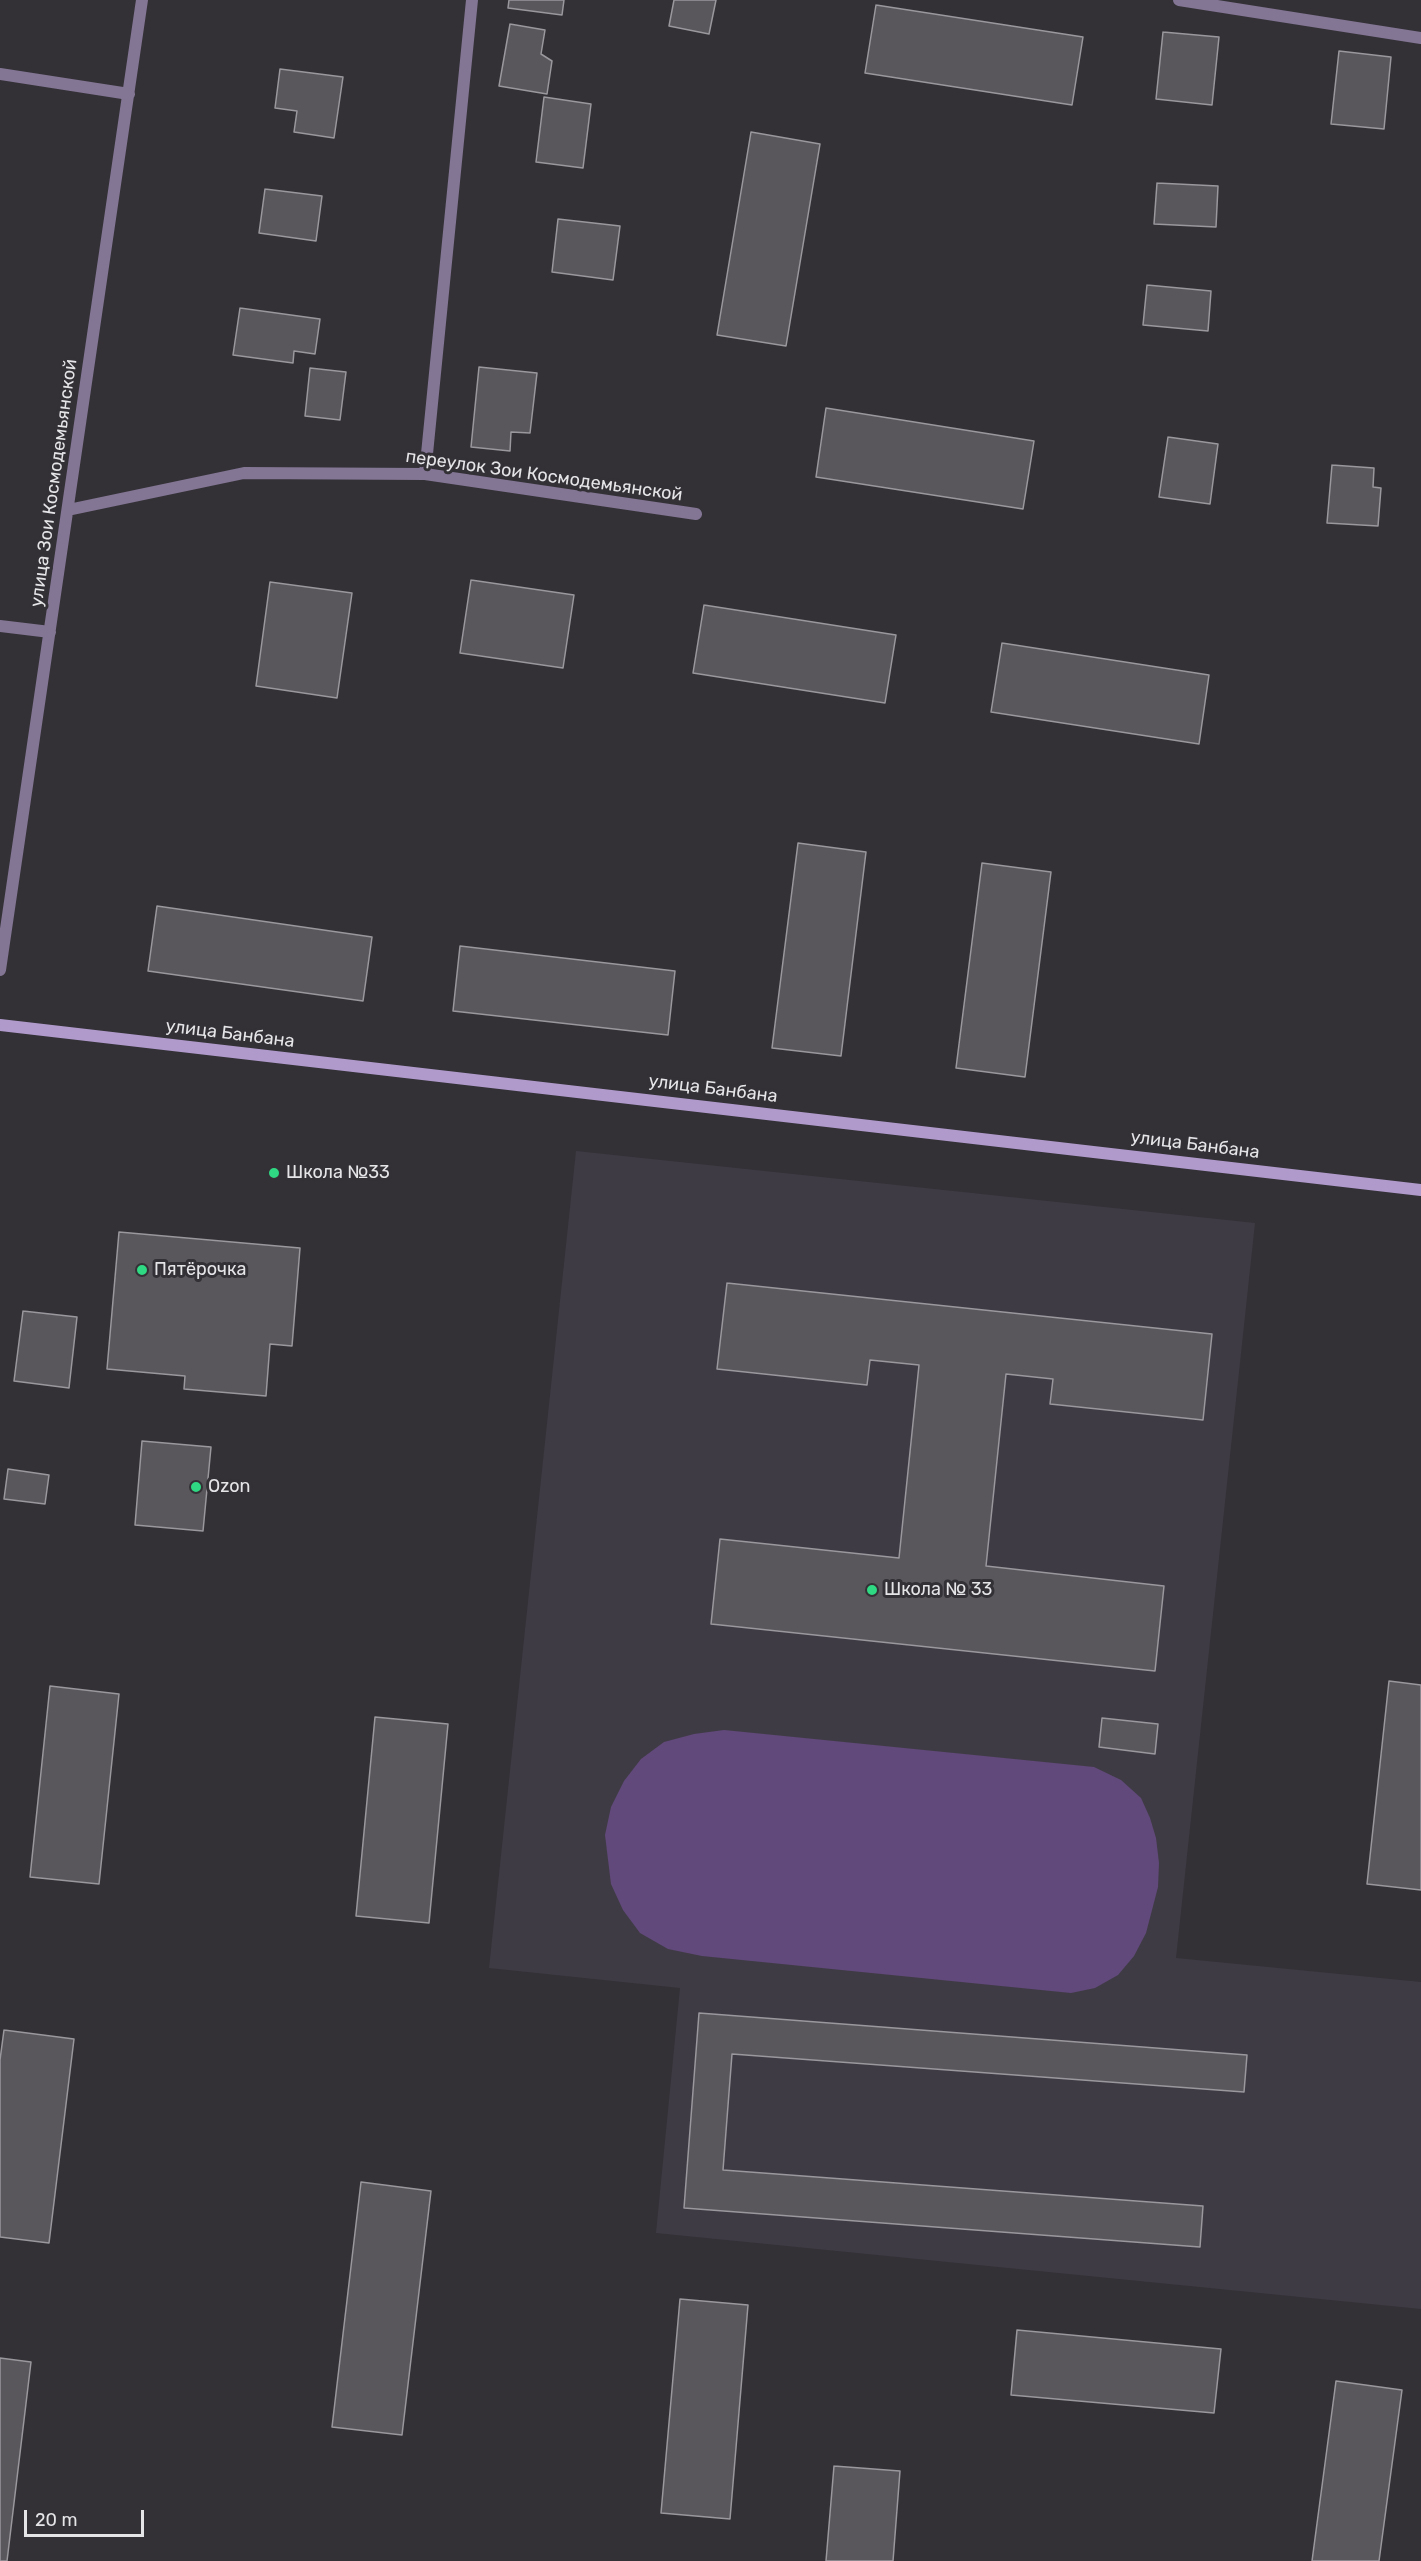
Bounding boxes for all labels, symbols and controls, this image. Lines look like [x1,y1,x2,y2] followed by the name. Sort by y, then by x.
[26,358,82,608] street label: улица Зои Космодемьянской
[404,446,684,506] street label: переулок Зои Космодемьянской
[164,1015,296,1053] street label: улица Банбана
[647,1070,779,1108] street label: улица Банбана
[1129,1126,1261,1164] street label: улица Банбана
[286,1162,390,1184] place label: Школа №33
[267,1166,281,1180] marker: Школа №33
[154,1259,247,1281] place label: Пятёрочка
[135,1263,149,1277] marker: Пятёрочка
[208,1476,250,1498] place label: Ozon
[189,1480,203,1494] marker: Ozon
[884,1579,992,1601] place label: Школа № 33
[865,1583,879,1597] marker: Школа № 33
[27,2498,147,2536] scale bar
[35,2509,77,2531] text: 20 m

